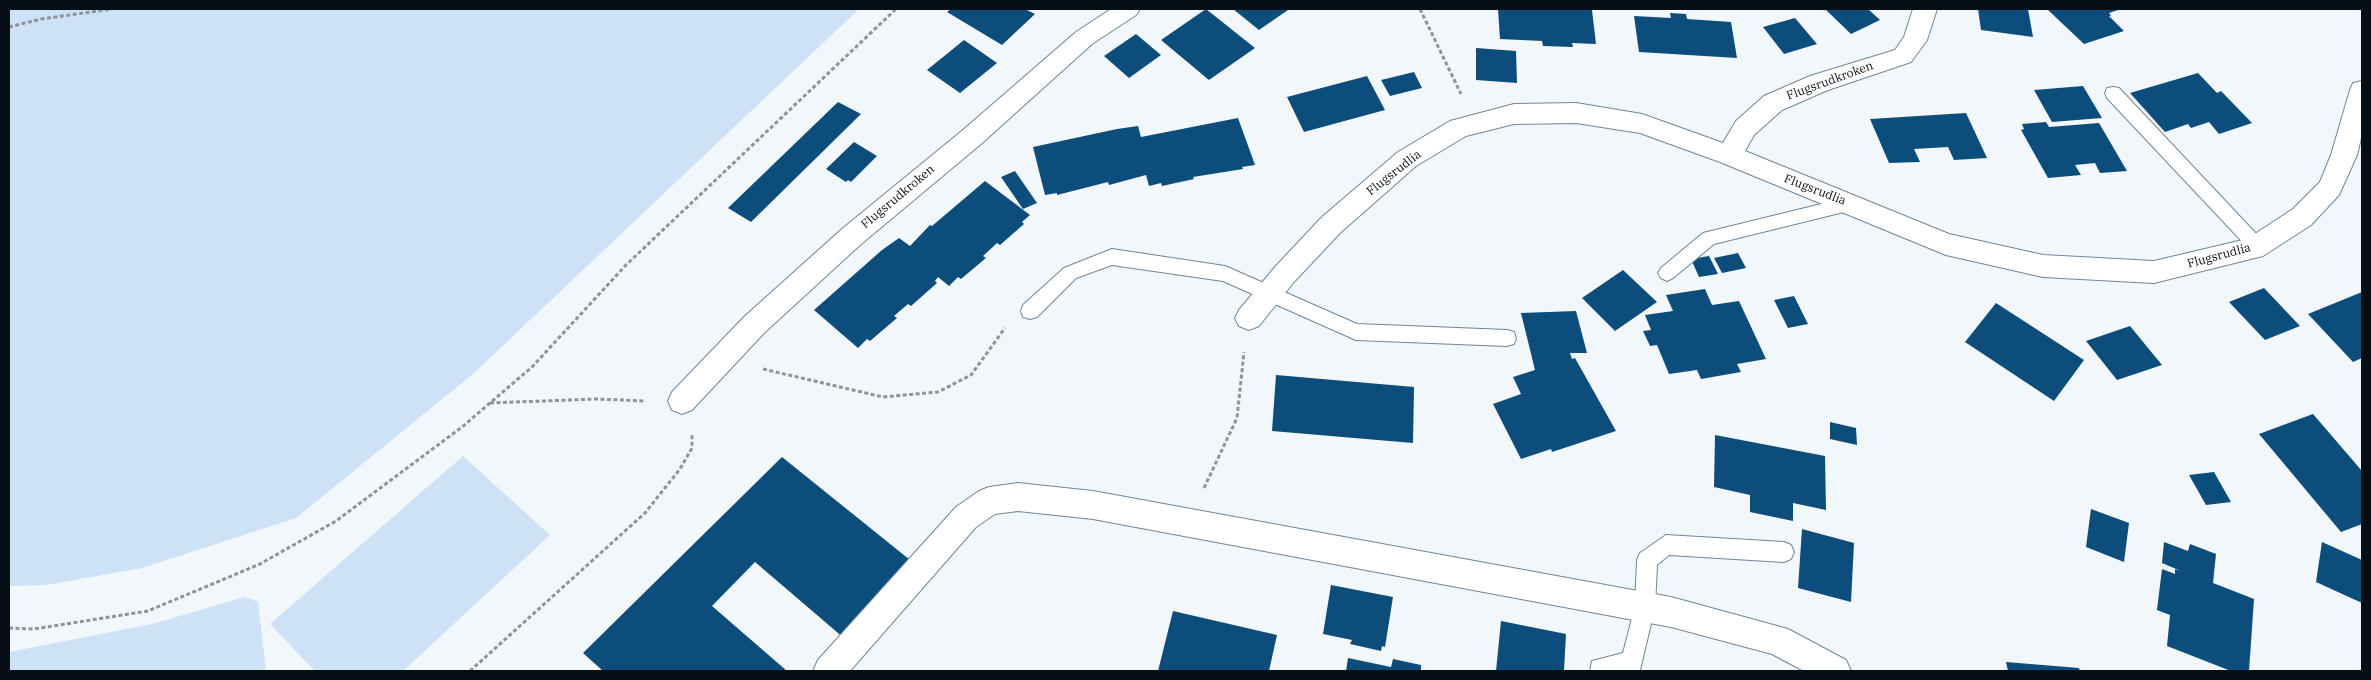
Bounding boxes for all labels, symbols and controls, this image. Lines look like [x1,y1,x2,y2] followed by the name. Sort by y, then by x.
[1785,59,1875,103] street label: Flugsrudkroken
[1364,147,1424,199] street label: Flugsrudlia
[858,162,938,232] street label: Flugsrudkroken
[1782,172,1848,208] street label: Flugsrudlia
[2186,241,2252,271] street label: Flugsrudlia

